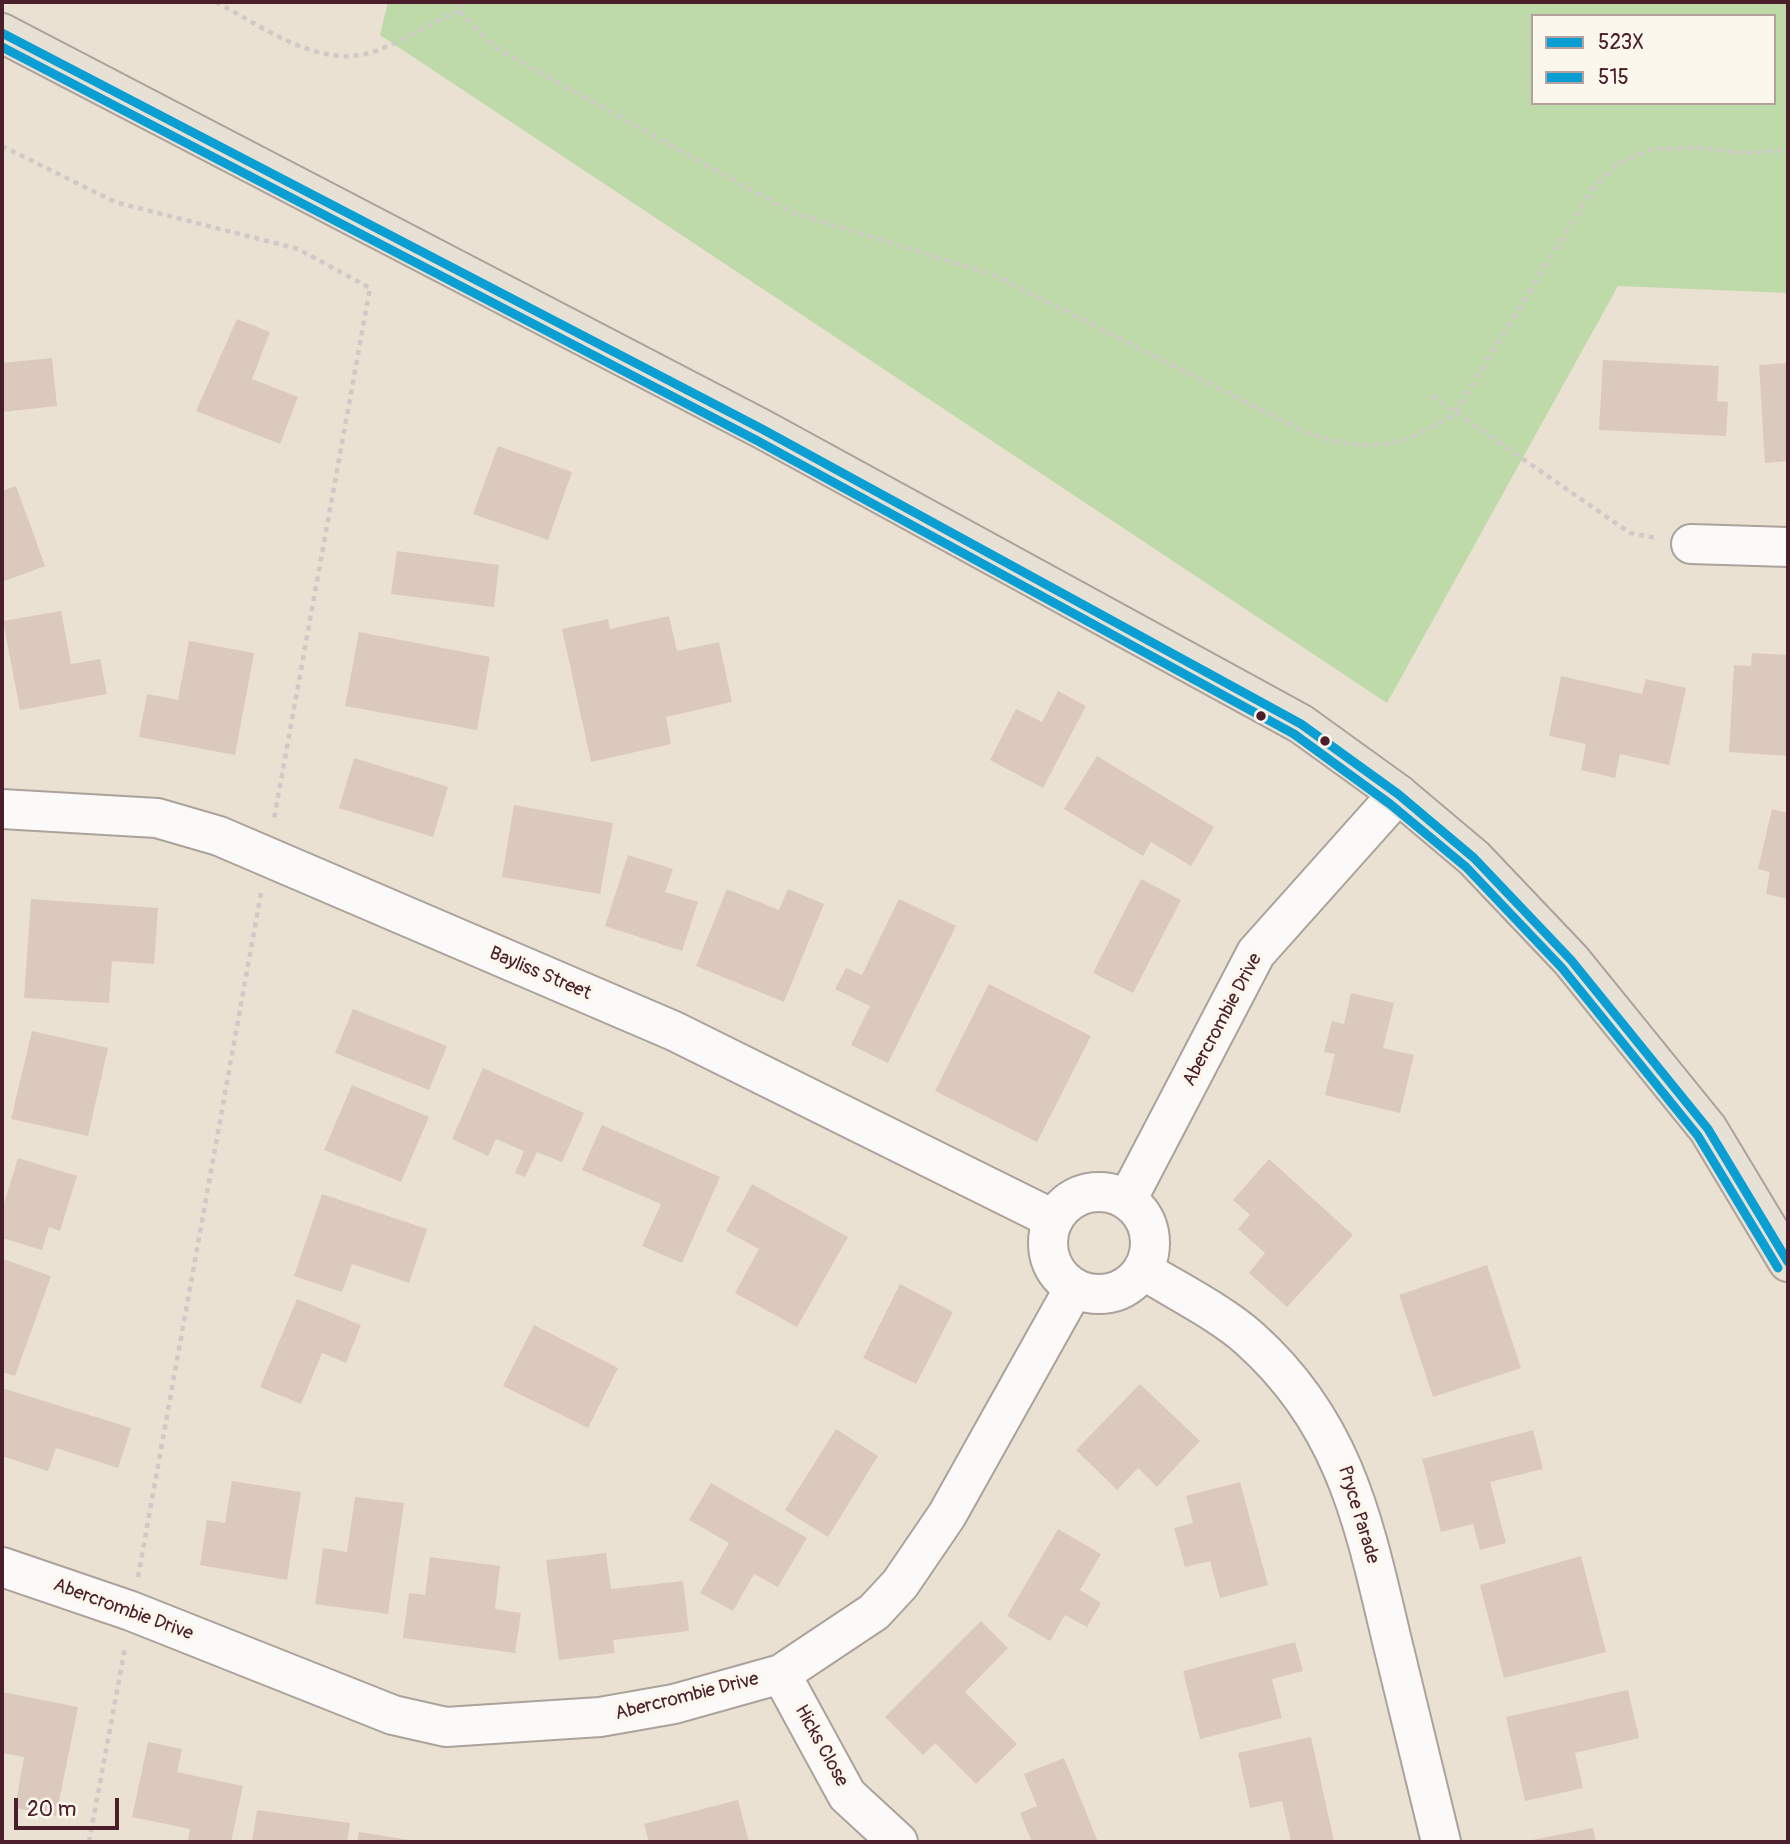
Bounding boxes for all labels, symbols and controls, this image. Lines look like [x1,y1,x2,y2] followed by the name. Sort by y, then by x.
[1531,14,1776,105] legend
[1598,29,1644,56] text: 523X
[1598,64,1629,91] text: 515
[1254,709,1268,723] unlabelled marker
[1318,734,1332,748] unlabelled marker
[486,942,594,1006] street label: Bayliss Street
[1178,950,1268,1090] street label: Abercrombie Drive
[1332,1463,1384,1567] street label: Pryce Parade
[50,1574,196,1646] street label: Abercrombie Drive
[613,1668,761,1726] street label: Abercrombie Drive
[789,1701,853,1791] street label: Hicks Close
[18,1784,122,1828] scale bar
[27,1796,76,1823] text: 20 m

